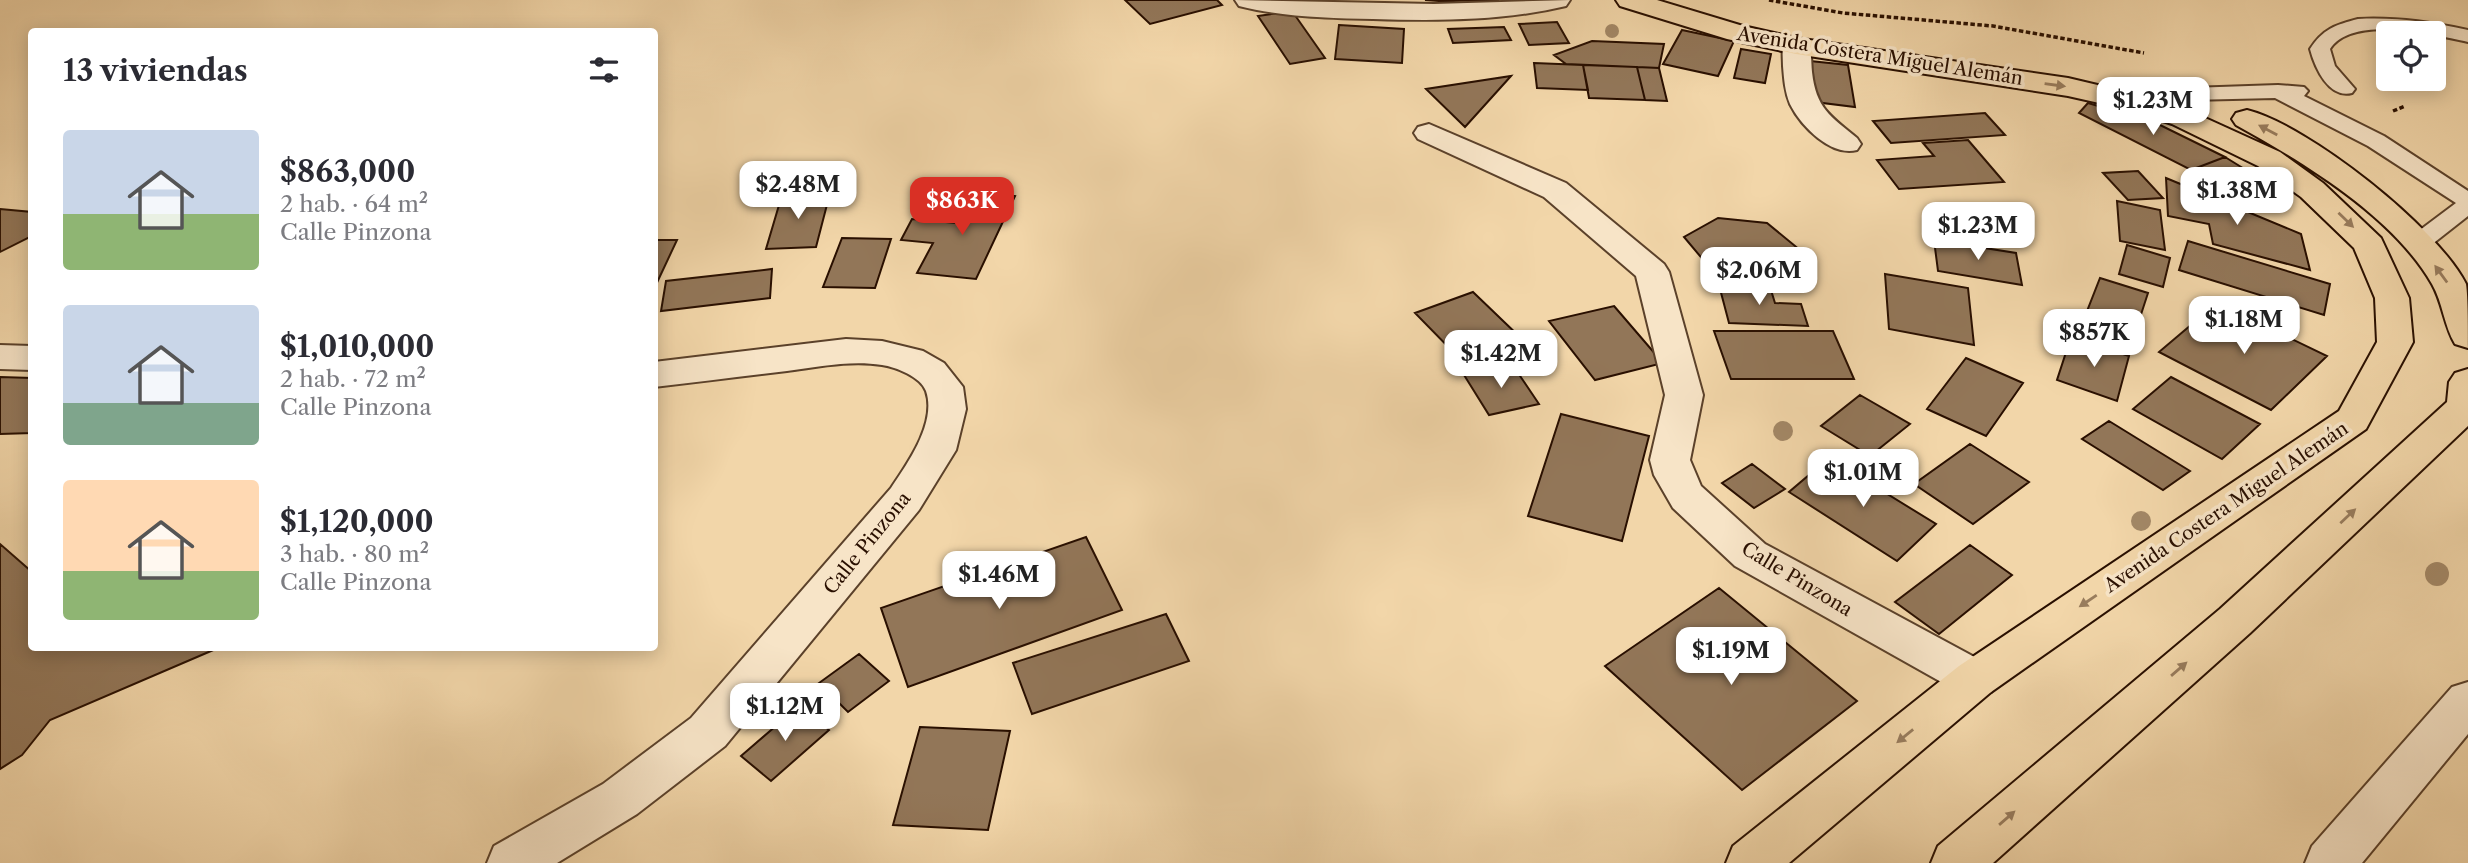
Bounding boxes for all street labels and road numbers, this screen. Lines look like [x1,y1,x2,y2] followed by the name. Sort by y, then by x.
[1734,22,2025,90] street label: Avenida Costera Miguel Alemán
[2099,417,2352,598] street label: Avenida Costera Miguel Alemán
[819,487,915,599] street label: Calle Pinzona
[1737,537,1857,621] street label: Calle Pinzona

